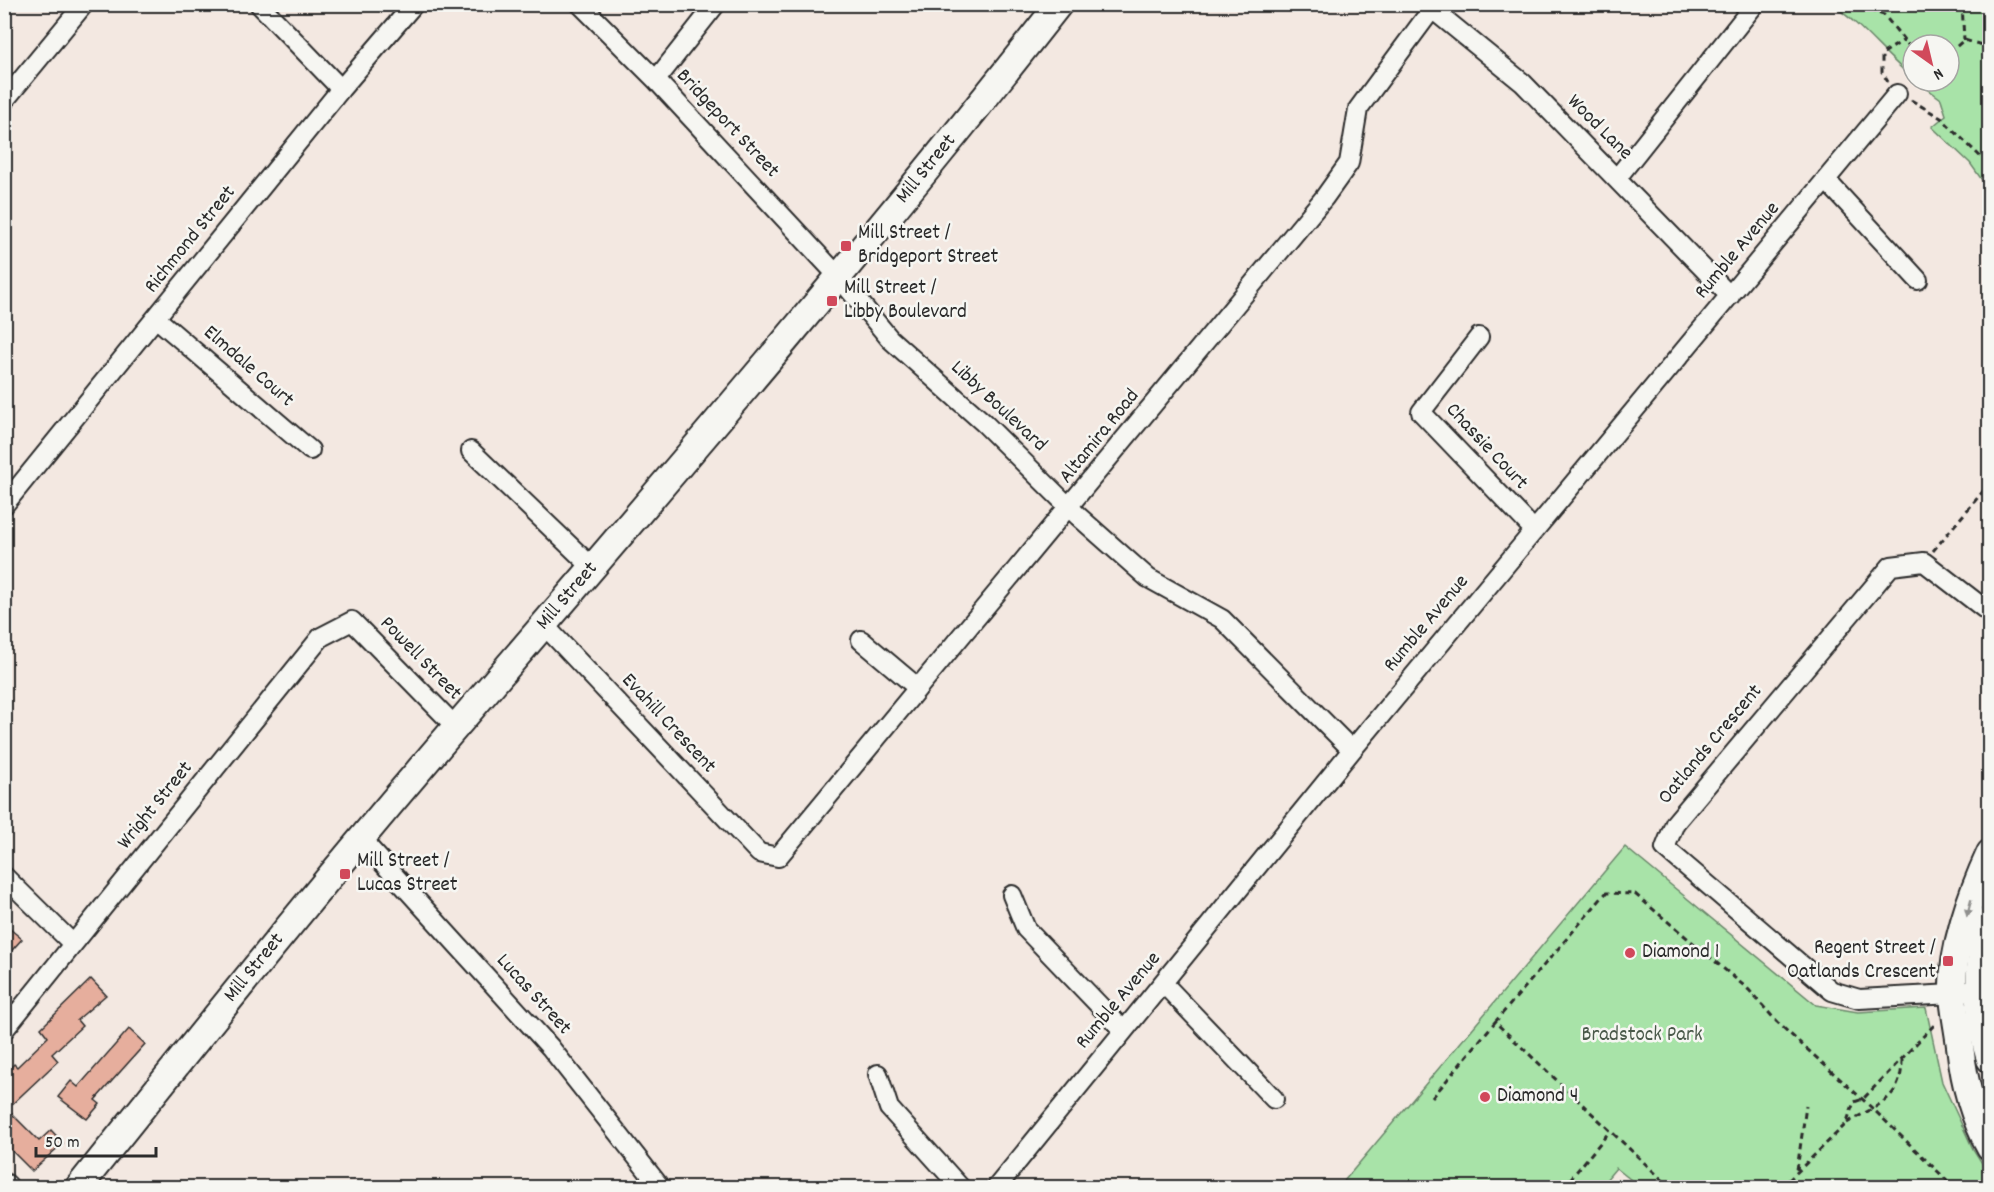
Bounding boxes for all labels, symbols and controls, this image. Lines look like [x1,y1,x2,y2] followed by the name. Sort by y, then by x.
[1901,33,1961,93] north arrow
[668,62,786,186] street label: Bridgeport Street
[1928,62,1948,85] text: N
[1559,88,1639,168] street label: Wood Lane
[889,128,965,211] street label: Mill Street
[138,179,244,300] street label: Richmond Street
[1688,196,1788,306] street label: Rumble Avenue
[858,219,999,273] place label: Mill Street / Bridgeport Street
[839,239,853,253] marker: Mill Street / Bridgeport Street
[844,274,967,328] place label: Mill Street / Libby Boulevard
[825,294,839,308] marker: Mill Street / Libby Boulevard
[196,319,300,415] street label: Elmdale Court
[943,354,1053,460] street label: Libby Boulevard
[1052,383,1148,491] street label: Altamira Road
[1438,397,1535,498] street label: Chassie Court
[530,555,606,637] street label: Mill Street
[1377,569,1477,679] street label: Rumble Avenue
[372,610,468,708] street label: Powell Street
[613,667,723,781] street label: Evahill Crescent
[1652,678,1771,812] street label: Oatlands Crescent
[111,755,201,857] street label: Wright Street
[357,847,458,901] place label: Mill Street / Lucas Street
[338,867,352,881] marker: Mill Street / Lucas Street
[1964,899,1973,917] one-way arrow
[217,927,292,1010] street label: Mill Street
[1787,934,1936,988] place label: Regent Street / Oatlands Crescent
[1642,938,1719,968] place label: Diamond 1
[1069,946,1169,1056] street label: Rumble Avenue
[1623,946,1637,960] marker: Diamond 1
[488,948,578,1043] street label: Lucas Street
[1941,954,1955,968] marker: Regent Street / Oatlands Crescent
[1581,1021,1703,1051] park label: Bradstock Park
[1497,1082,1578,1112] place label: Diamond 4
[1478,1090,1492,1104] marker: Diamond 4
[36,1120,156,1158] scale bar
[45,1131,80,1156] text: 50 m

